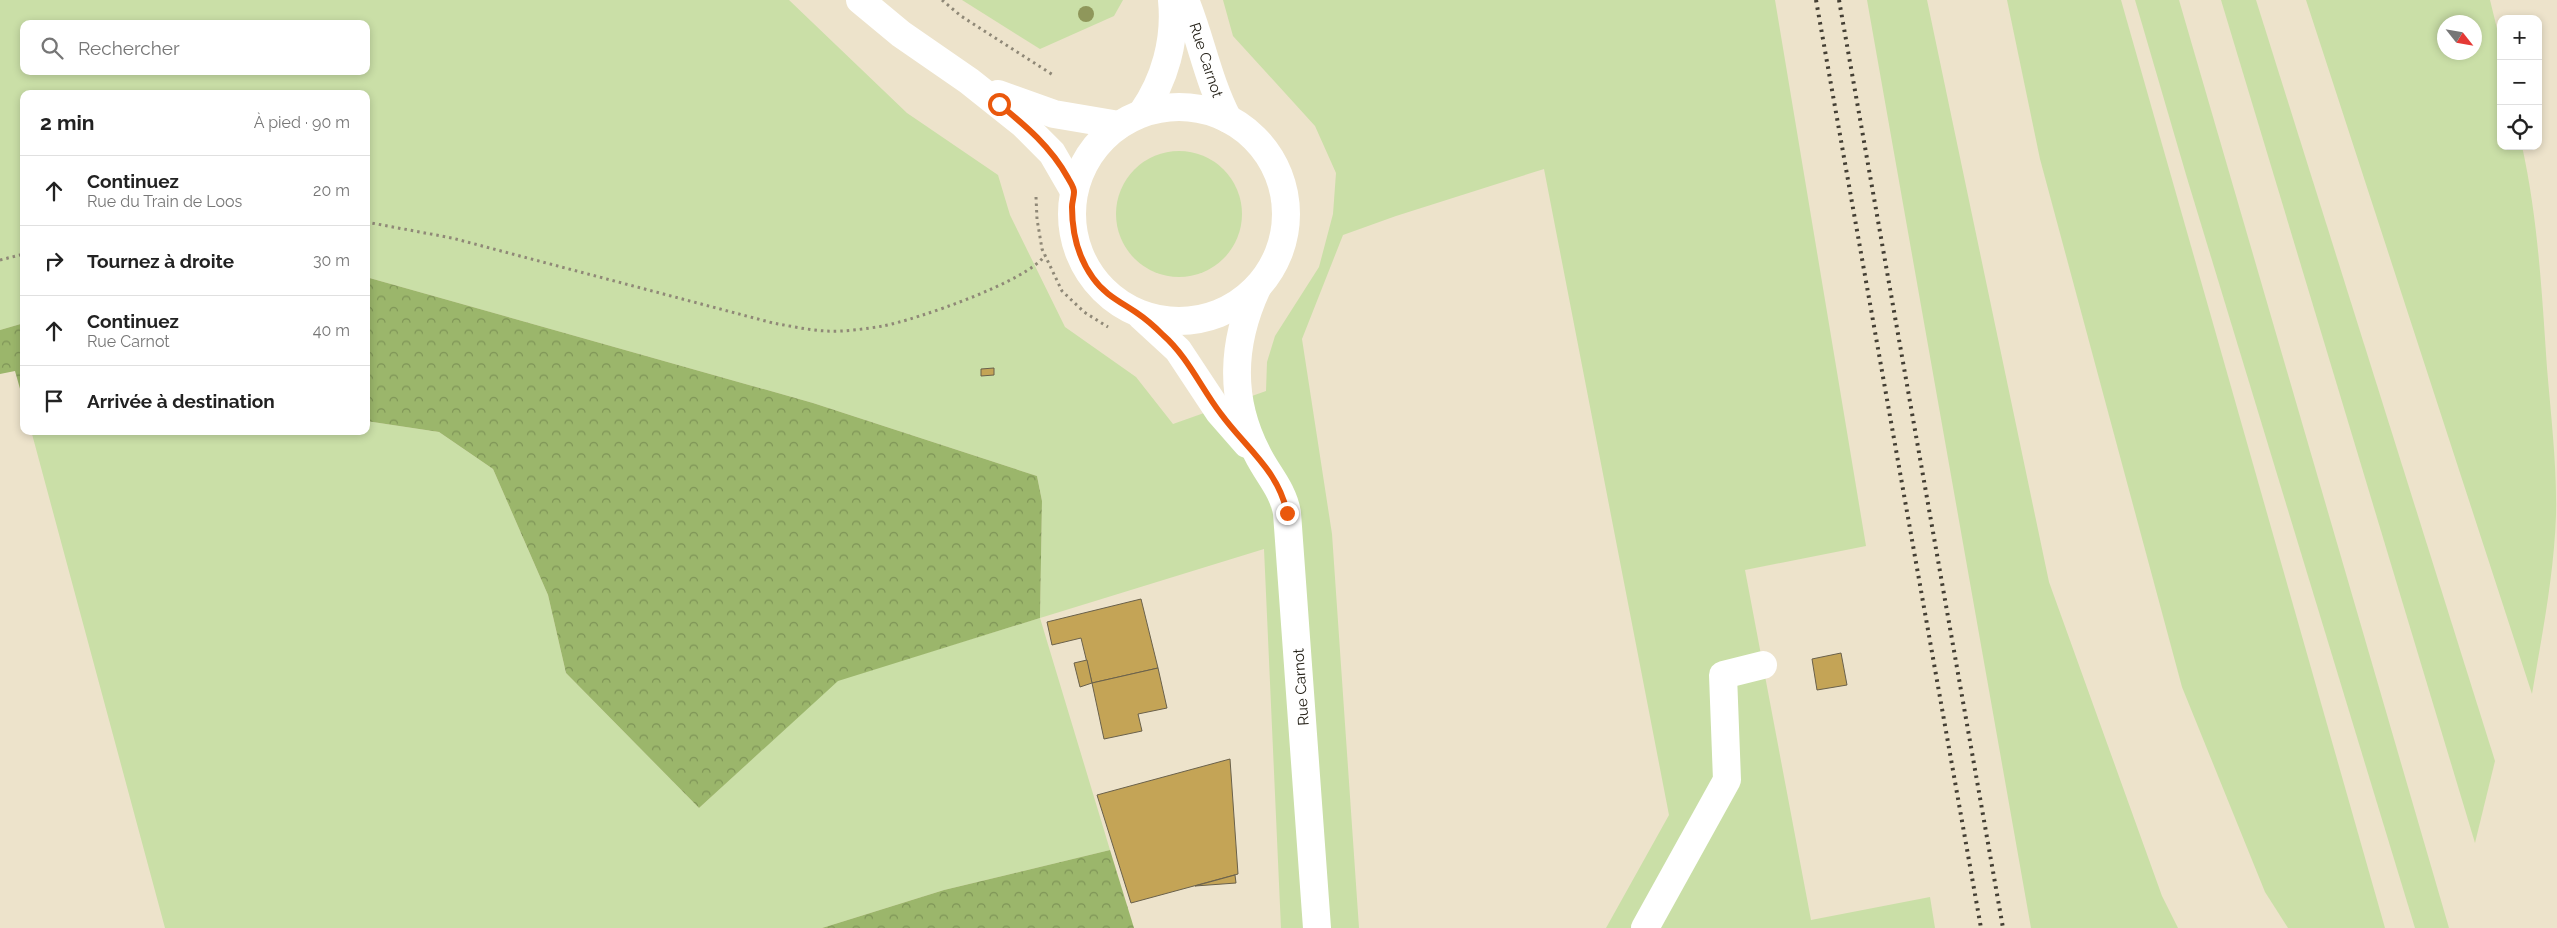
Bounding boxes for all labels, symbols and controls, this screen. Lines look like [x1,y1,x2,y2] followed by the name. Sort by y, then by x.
[2437,15,2482,60] north arrow
[2497,15,2542,150] map controls
[2497,15,2542,60] button: +
[20,20,370,75] search box
[1185,20,1227,100] street label: Rue Carnot
[38,34,66,62] icon: search
[78,37,180,59] text: Rechercher
[2497,60,2542,105] button: −
[988,93,1011,116] route start
[2497,105,2542,150] button: locate
[40,110,94,135] text: 2 min
[254,113,350,132] text: À pied · 90 m
[87,170,179,192] text: Continuez
[40,177,68,205] icon: ahead
[313,181,350,200] text: 20 m
[87,192,242,211] text: Rue du Train de Loos
[40,247,68,275] icon: right
[87,250,234,272] text: Tournez à droite
[313,251,350,270] text: 30 m
[87,310,179,332] text: Continuez
[40,317,68,345] icon: ahead
[313,321,350,340] text: 40 m
[87,332,170,351] text: Rue Carnot
[40,387,68,415] icon: arrive
[87,390,275,412] text: Arrivée à destination
[1276,502,1299,525] route end
[1289,648,1313,726] street label: Rue Carnot

